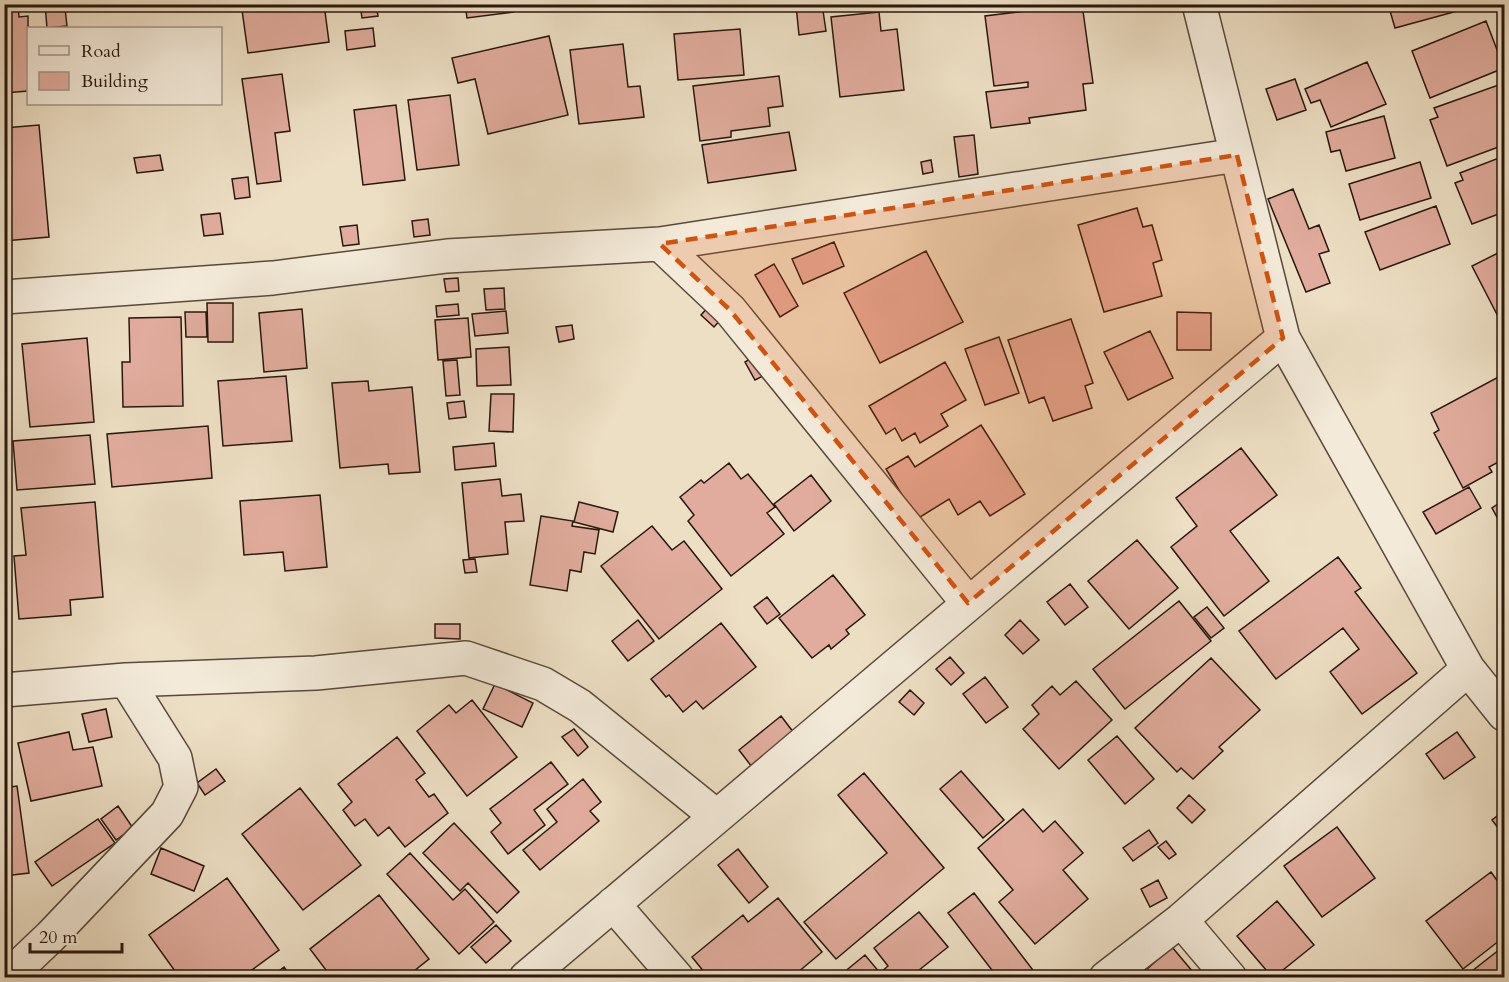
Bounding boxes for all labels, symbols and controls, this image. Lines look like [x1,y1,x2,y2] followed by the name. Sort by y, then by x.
[27,27,222,105] legend
[81,39,121,64] text: Road
[81,69,149,94] text: Building
[30,916,122,954] scale bar
[39,925,78,950] text: 20 m

